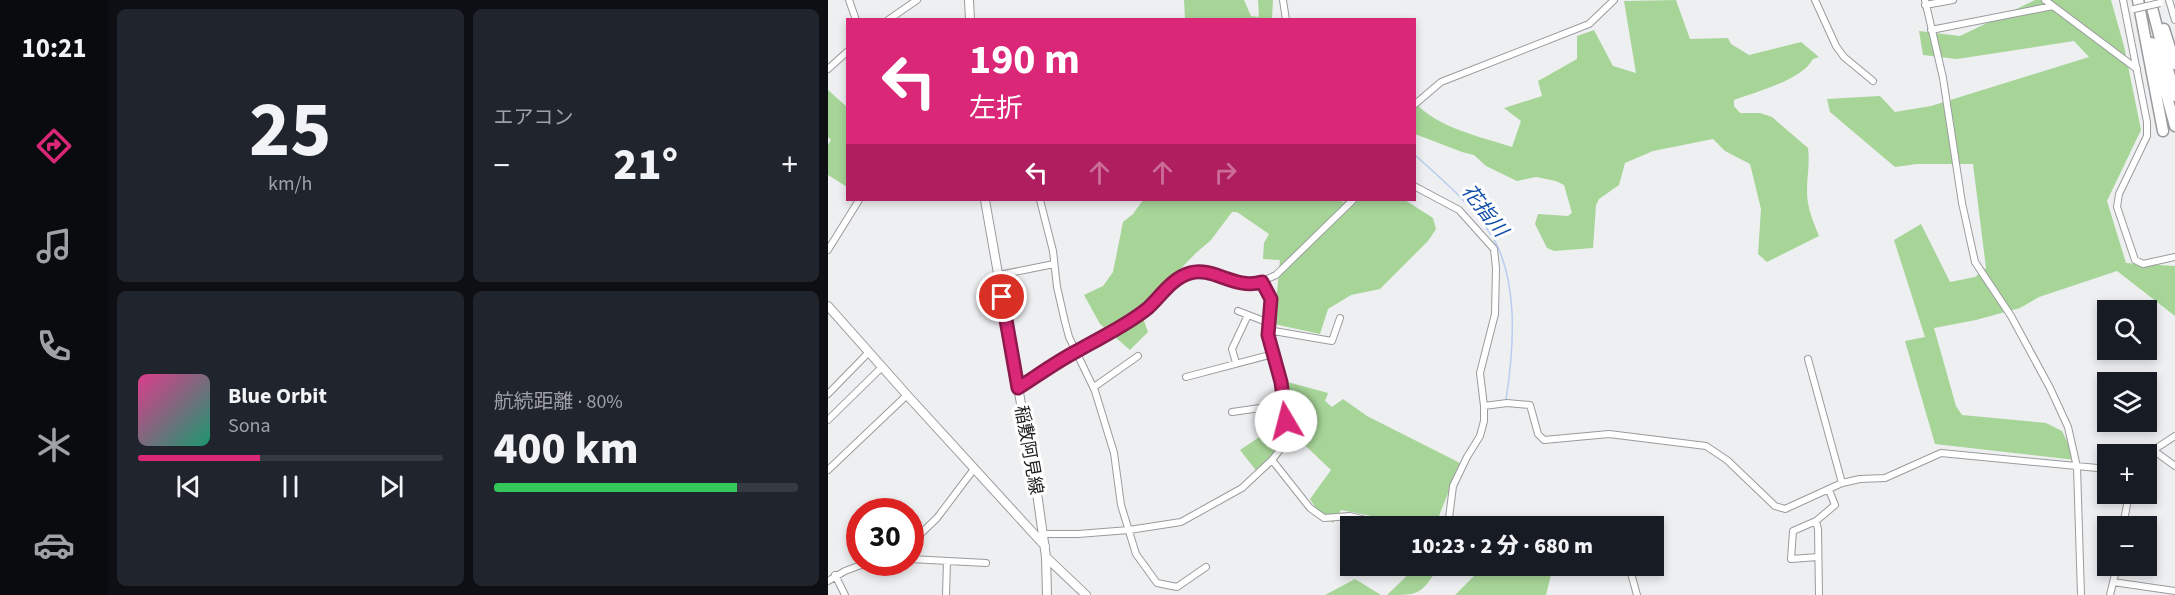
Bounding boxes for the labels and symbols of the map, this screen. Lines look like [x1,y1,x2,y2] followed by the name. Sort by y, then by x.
[1455,178,1515,244] water label: 花指川
[976,271,1027,322] pin
[1254,389,1318,453] position arrow
[1008,404,1049,497] street label: 稲敷阿見線
[846,498,924,576] speed limit sign: 30

